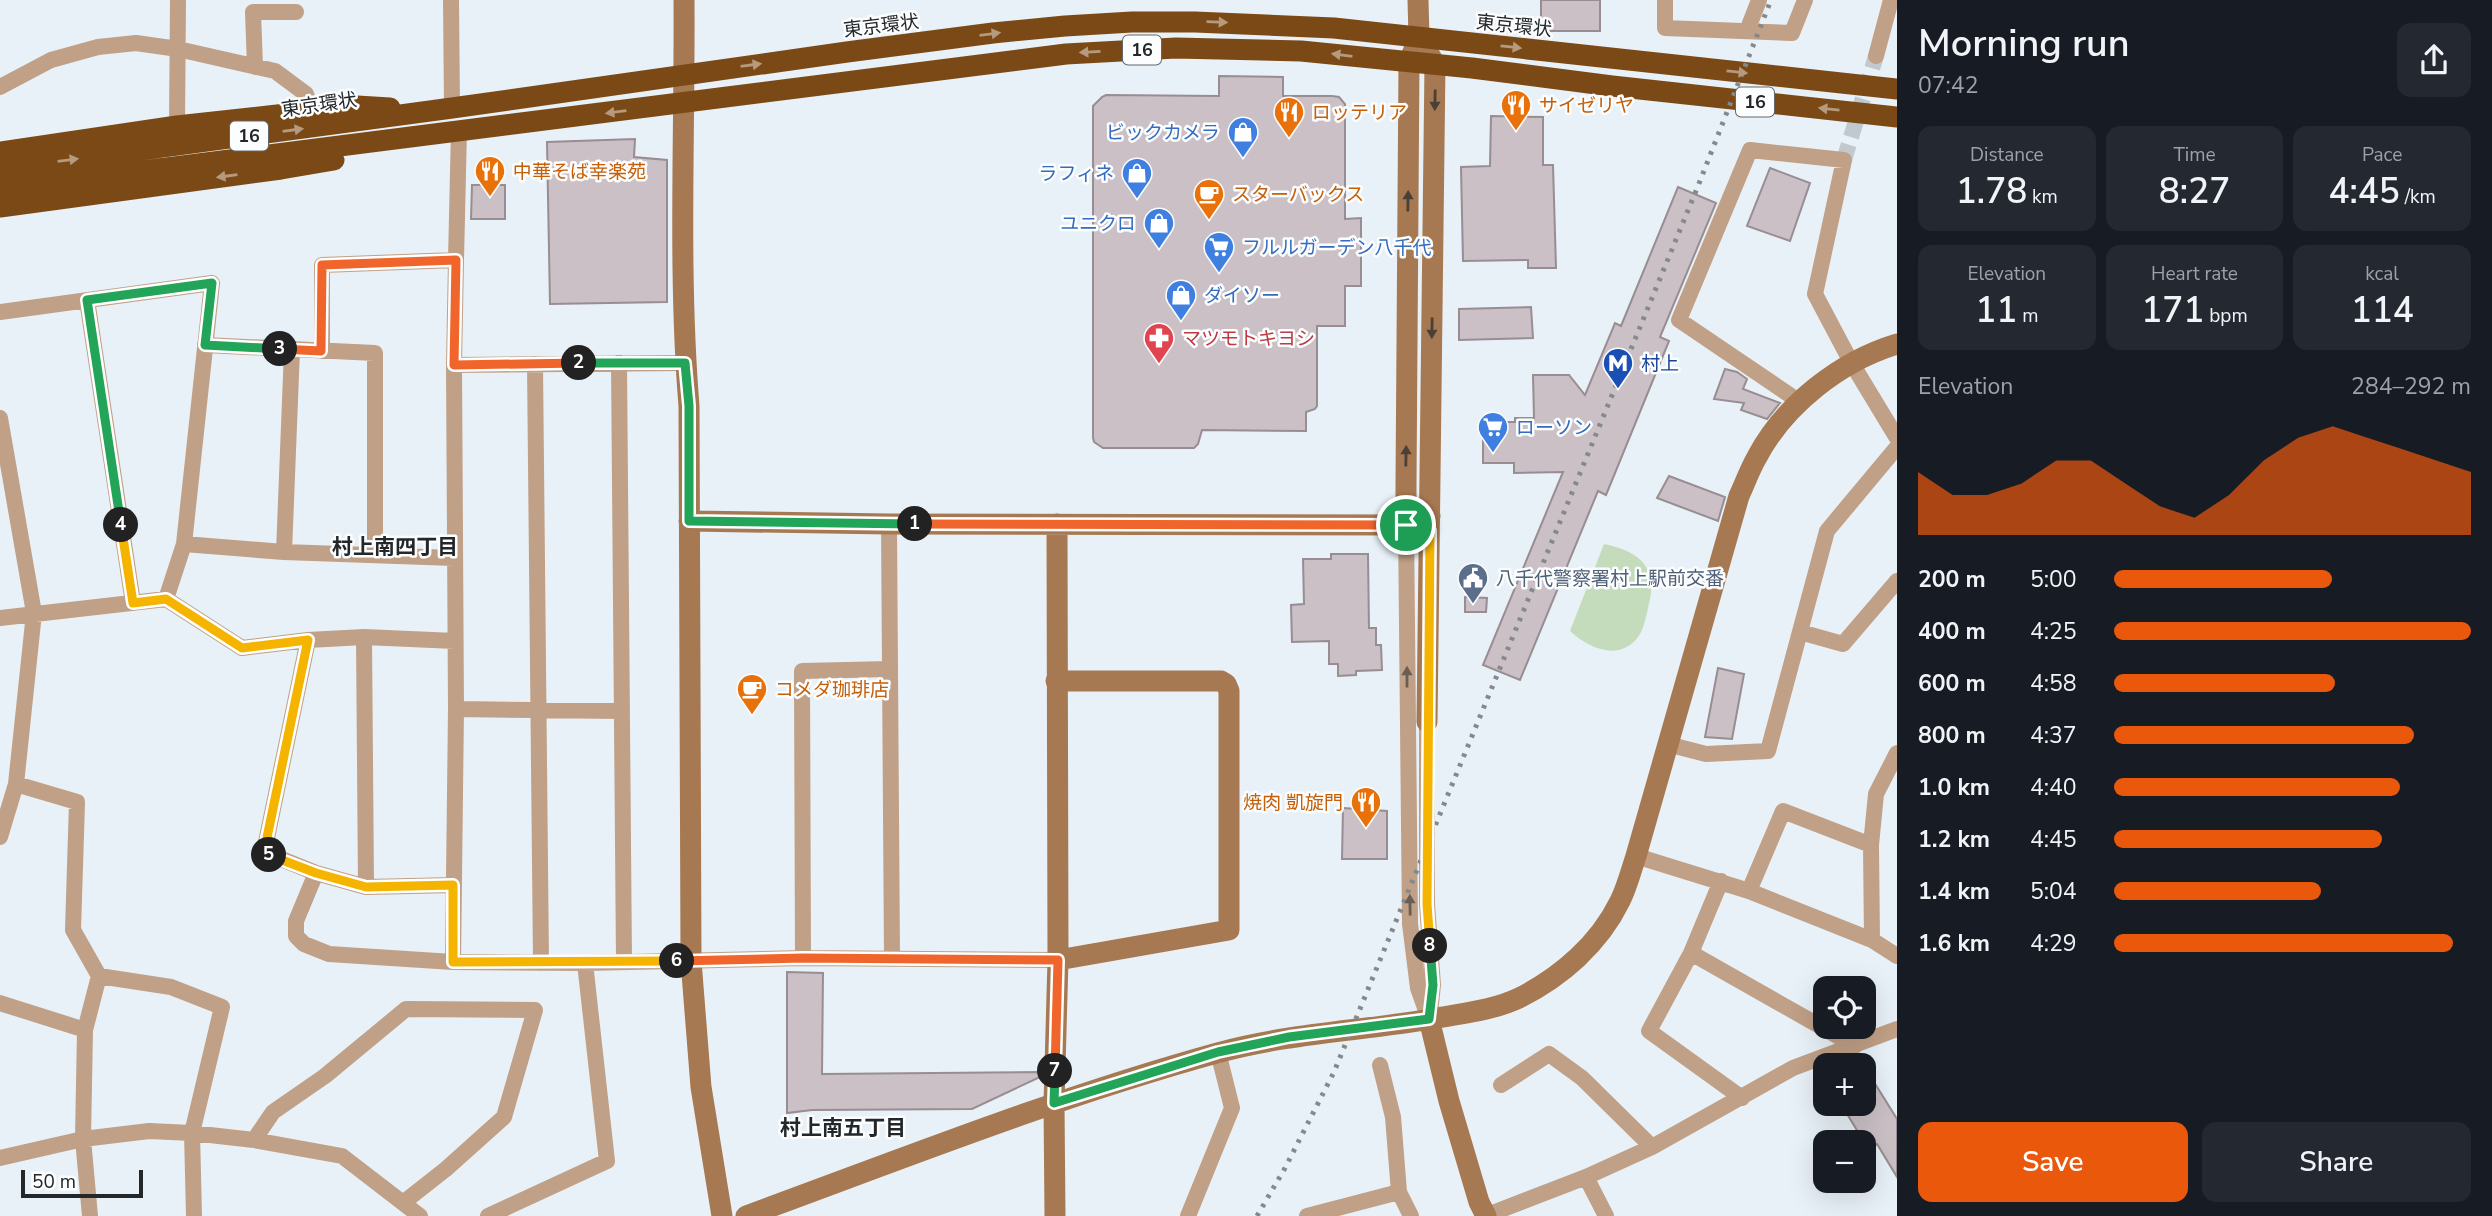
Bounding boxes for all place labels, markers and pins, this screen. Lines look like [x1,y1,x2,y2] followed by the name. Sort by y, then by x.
[1499,88,1533,132] restaurant icon: サイゼリヤ
[1539,93,1634,119] place label: サイゼリヤ
[1272,95,1306,139] restaurant icon: ロッテリア
[1312,100,1407,126] place label: ロッテリア
[1226,115,1260,159] shop icon: ビックカメラ
[1106,120,1220,146] place label: ビックカメラ
[473,154,507,198] restaurant icon: 中華そば幸楽苑
[1120,156,1154,200] shop icon: ラフィネ
[513,159,646,185] place label: 中華そば幸楽苑
[1038,161,1114,187] place label: ラフィネ
[1192,177,1226,221] cafe icon: スターバックス
[1232,182,1364,208] place label: スターバックス
[1142,206,1176,250] shop icon: ユニクロ
[1060,211,1136,237] place label: ユニクロ
[1202,230,1236,274] supermarket icon: フルルガーデン八千代
[1242,235,1431,261] place label: フルルガーデン八千代
[1164,278,1198,322] shop icon: ダイソー
[1204,283,1280,309] place label: ダイソー
[1142,321,1176,365] pharmacy icon: マツモトキヨシ
[1182,326,1315,352] place label: マツモトキヨシ
[262,332,298,366] pin: 3
[562,346,596,380] pin: 2
[1601,346,1635,390] metro station icon: 村上
[1641,351,1679,377] place label: 村上
[1476,410,1510,454] supermarket icon: ローソン
[1516,415,1592,441] place label: ローソン
[1376,495,1436,555] pin
[898,506,932,542] pin: 1
[104,508,138,542] pin: 4
[1456,561,1490,605] public building icon: 八千代警察署村上駅前交番
[1496,566,1724,592] place label: 八千代警察署村上駅前交番
[735,672,769,716] cafe icon: コメダ珈琲店
[775,677,889,703] place label: コメダ珈琲店
[1349,785,1383,829] restaurant icon: 焼肉 凱旋門
[1243,790,1343,816] place label: 焼肉 凱旋門
[252,838,286,872] pin: 5
[1412,928,1448,964] pin: 8
[660,944,694,978] pin: 6
[1038,1054,1072,1088] pin: 7

